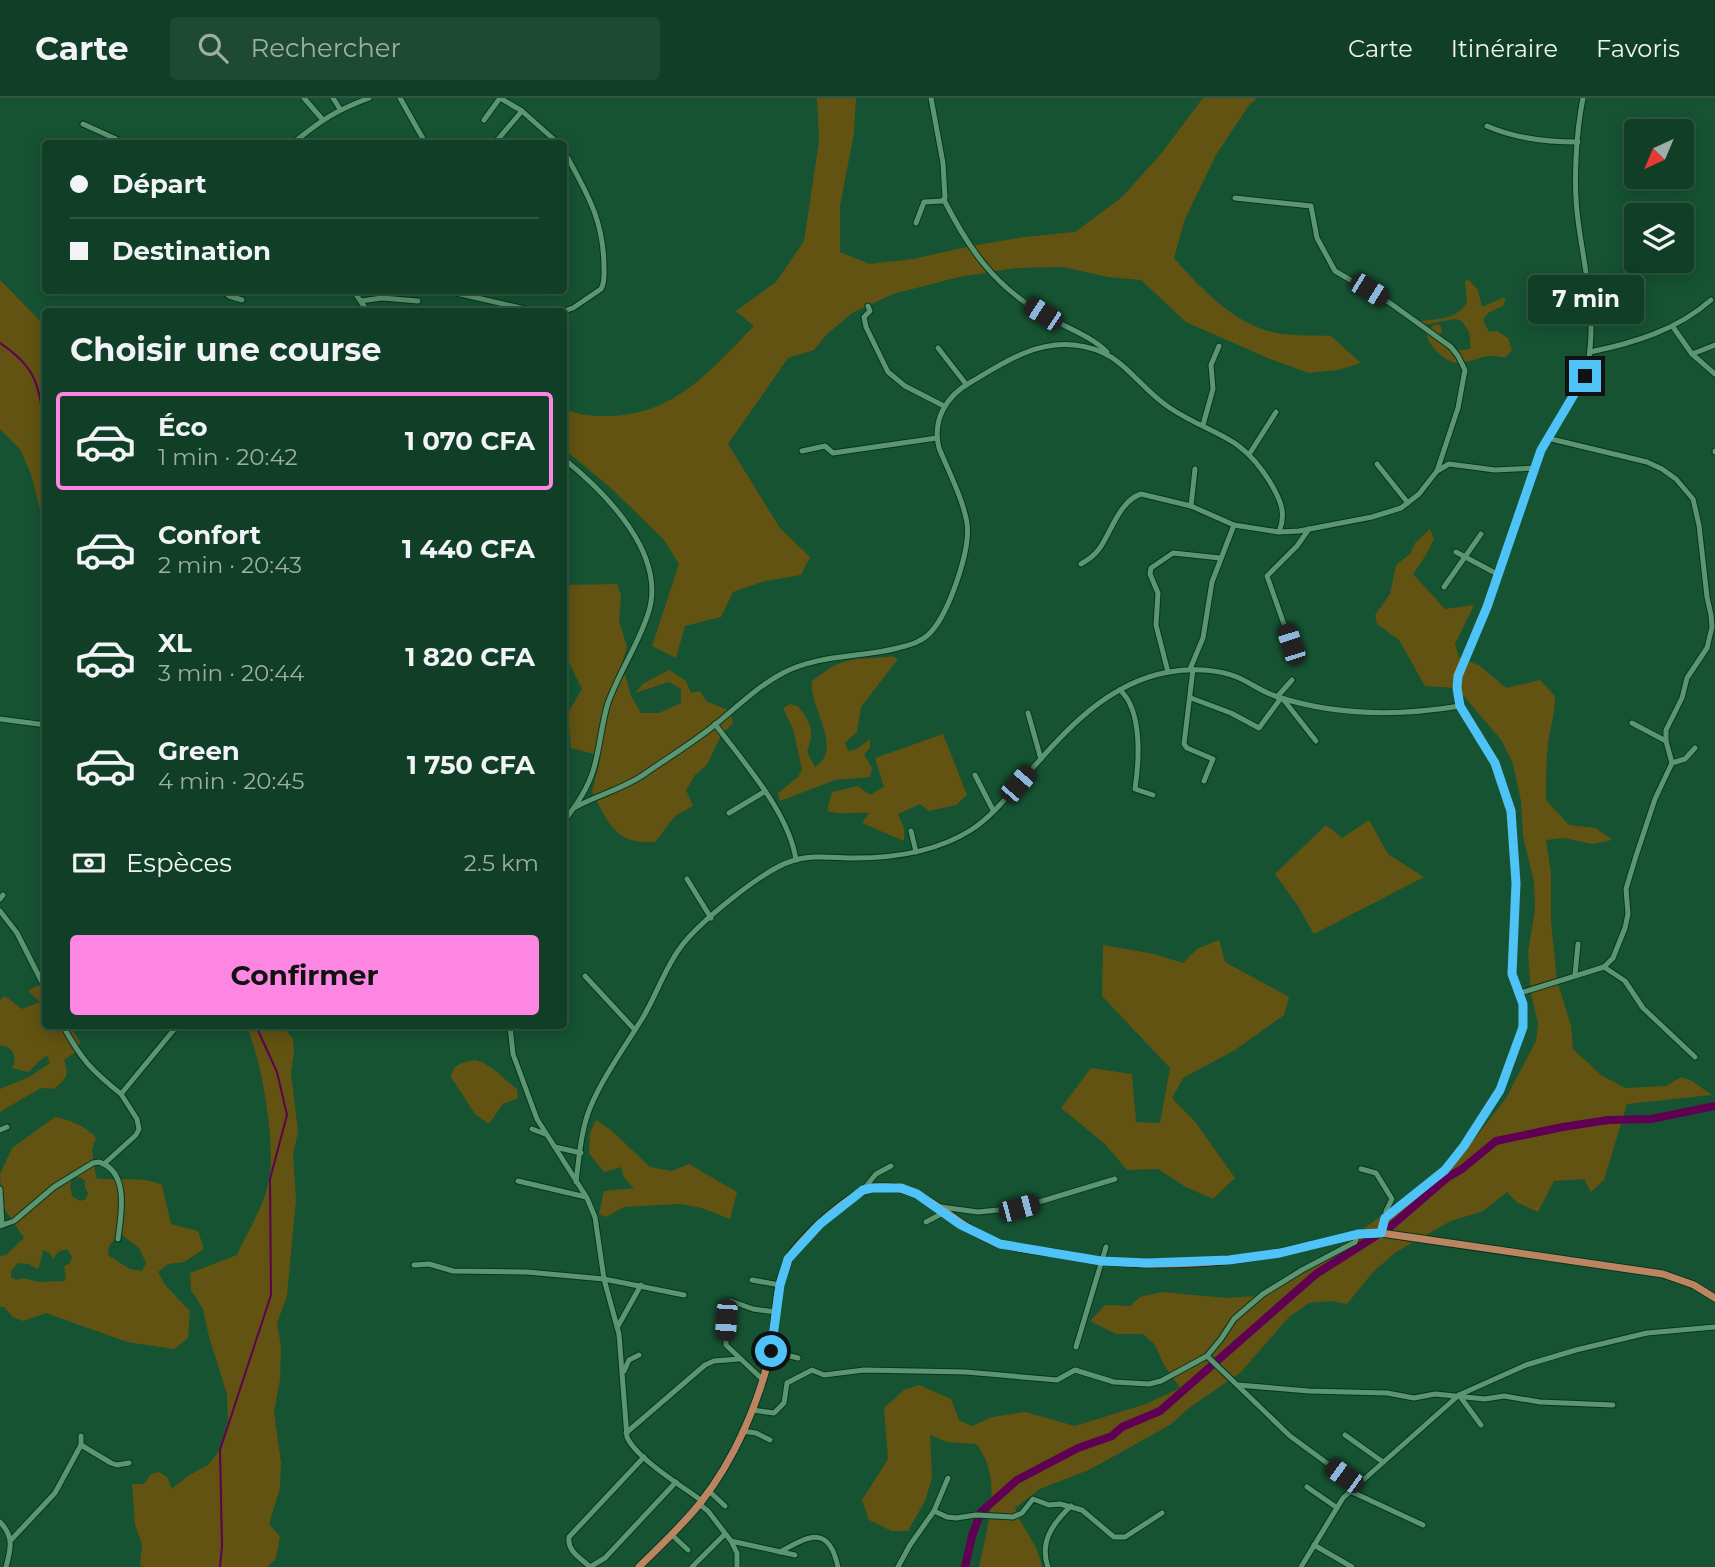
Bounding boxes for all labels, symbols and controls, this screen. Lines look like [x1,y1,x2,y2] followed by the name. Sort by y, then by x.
[170,17,660,80] search box
[35,28,128,68] text: Carte
[194,29,232,67] icon: search
[250,32,401,64] text: Rechercher
[1348,34,1413,63] text: Carte
[1451,34,1558,63] text: Itinéraire
[1596,34,1680,63] text: Favoris
[1624,119,1694,189] north arrow
[1624,119,1694,273] map controls
[112,168,207,200] text: Départ
[1624,203,1694,273] button: layers
[112,235,271,267] text: Destination
[1346,270,1393,310] car
[1527,274,1643,324] callout: 7 min
[1552,285,1620,313] text: 7 min
[1020,294,1067,334] car
[70,330,382,369] text: Choisir une course
[1569,360,1601,392] route end
[74,410,137,473] icon: car
[158,411,208,443] text: Éco
[405,425,535,457] text: 1 070 CFA
[158,443,298,471] text: 1 min · 20:42
[74,518,137,581] icon: car
[158,519,261,551] text: Confort
[402,533,535,565] text: 1 440 CFA
[158,551,302,579] text: 2 min · 20:43
[1275,621,1308,667] car
[74,626,137,689] icon: car
[158,627,192,659] text: XL
[405,641,535,673] text: 1 820 CFA
[158,659,305,687] text: 3 min · 20:44
[74,734,137,797] icon: car
[158,735,240,767] text: Green
[407,749,535,781] text: 1 750 CFA
[997,761,1040,807] car
[158,767,305,795] text: 4 min · 20:45
[70,844,108,882] icon: cash
[126,847,232,879] text: Espèces
[464,849,539,877] text: 2.5 km
[70,935,539,1015] button: Confirmer
[996,1192,1043,1224] car
[715,1298,738,1342] car
[755,1335,787,1367] route start
[1321,1455,1368,1497] car

